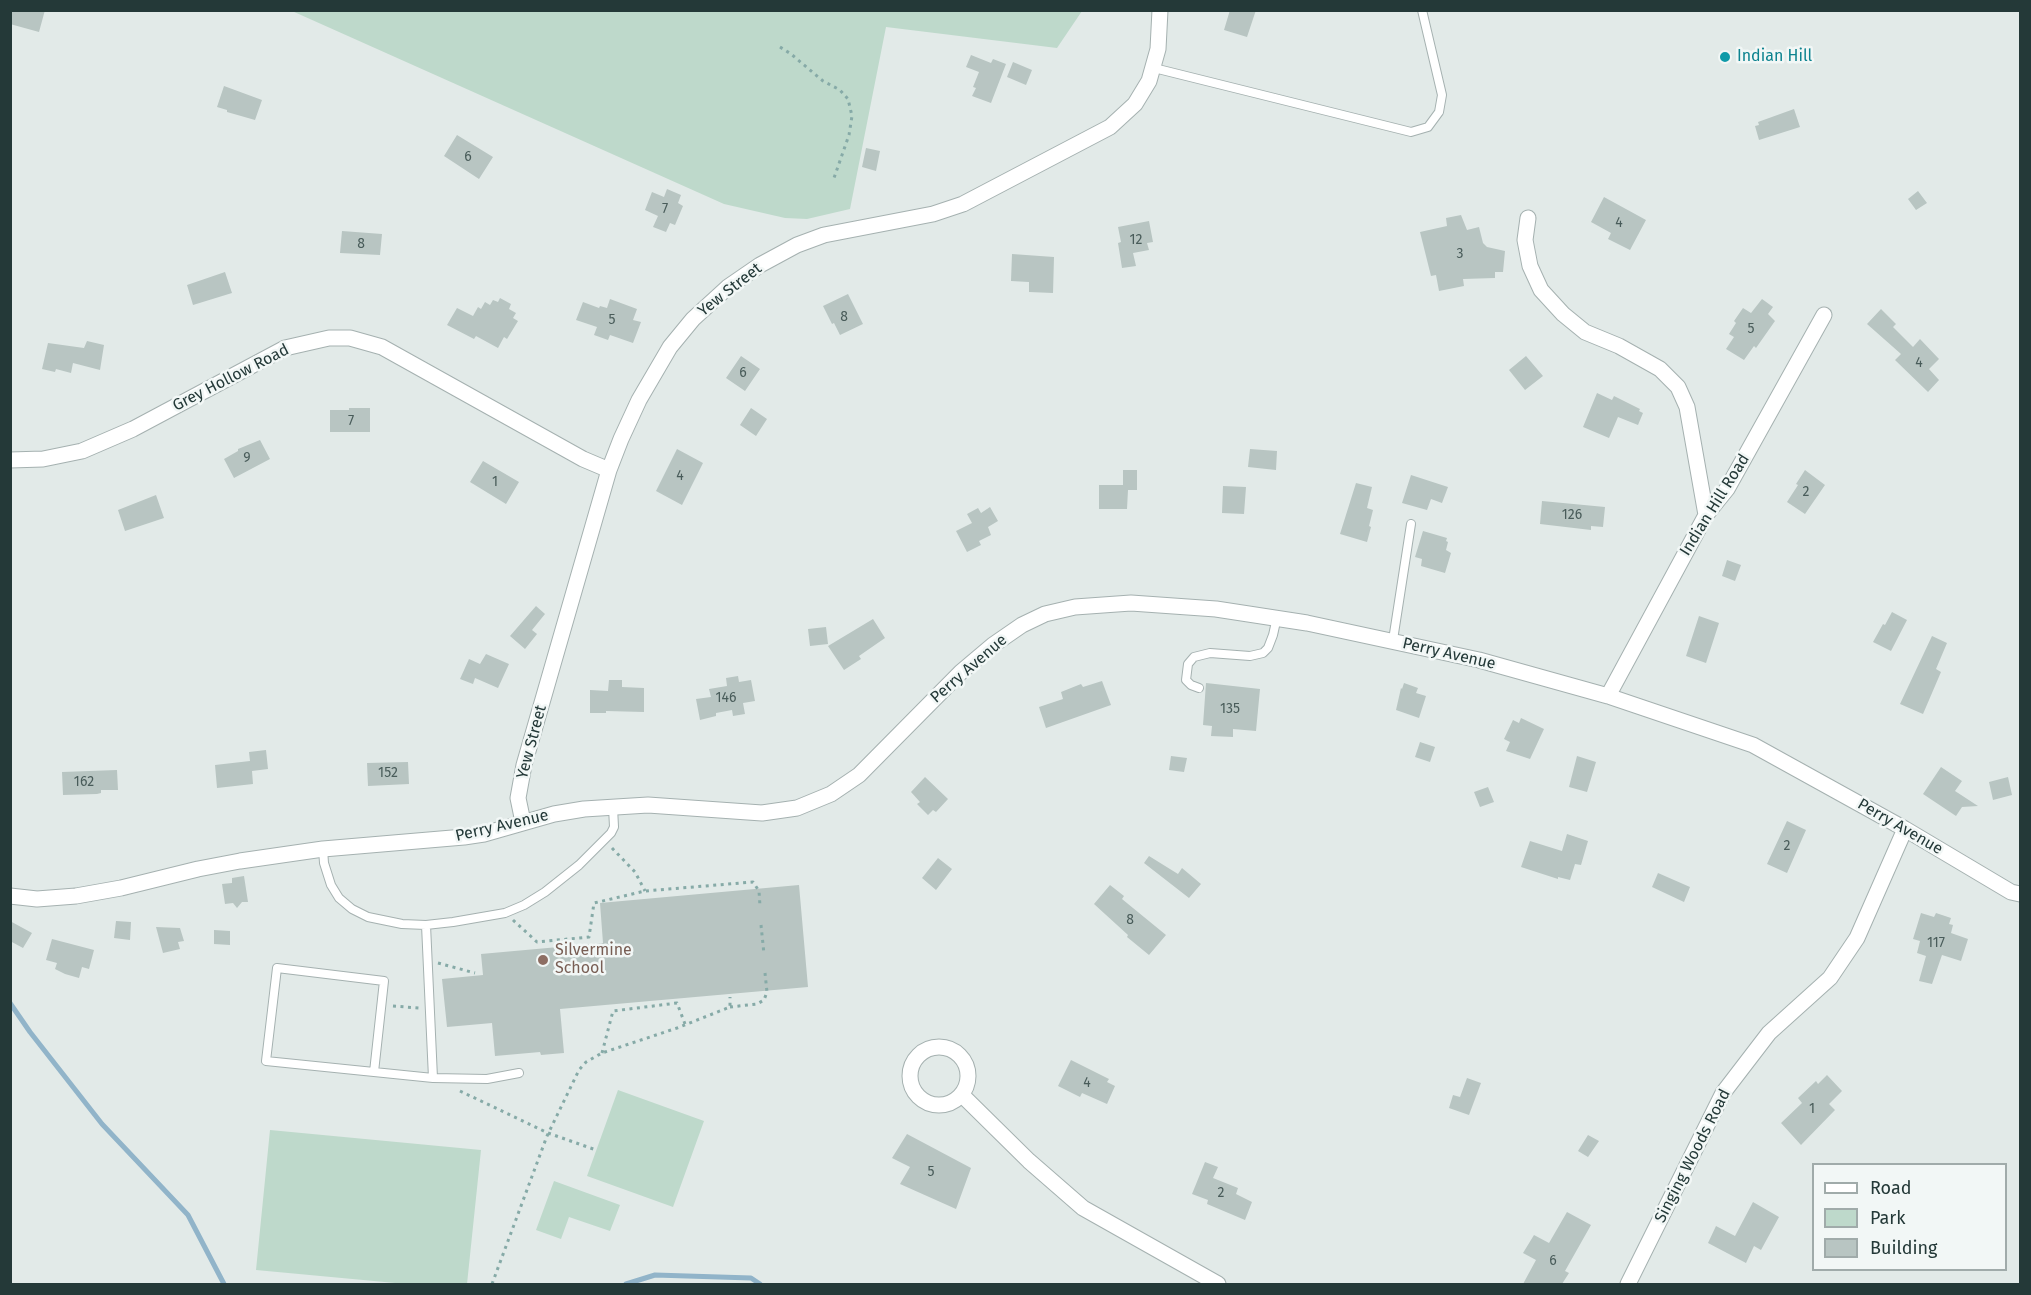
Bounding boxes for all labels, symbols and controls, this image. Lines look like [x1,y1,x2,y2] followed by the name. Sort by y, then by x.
[1737,47,1812,67] place label: Indian Hill
[1718,50,1732,64] marker: Indian Hill
[464,149,472,165] house number: 6
[662,201,668,217] house number: 7
[1615,215,1623,231] house number: 4
[1130,232,1142,248] house number: 12
[357,236,365,252] house number: 8
[1457,246,1463,262] house number: 3
[694,259,766,321] street label: Yew Street
[840,309,848,325] house number: 8
[608,312,616,328] house number: 5
[1747,321,1755,337] house number: 5
[170,340,292,416] street label: Grey Hollow Road
[1915,355,1923,371] house number: 4
[739,365,747,381] house number: 6
[348,413,354,429] house number: 7
[243,450,251,466] house number: 9
[1676,451,1754,559] street label: Indian Hill Road
[676,468,684,484] house number: 4
[492,474,498,490] house number: 1
[1803,484,1809,500] house number: 2
[1562,507,1582,523] house number: 126
[927,631,1011,707] street label: Perry Avenue
[1401,634,1497,674] street label: Perry Avenue
[716,690,736,706] house number: 146
[1220,701,1240,717] house number: 135
[513,703,551,781] street label: Yew Street
[378,765,398,781] house number: 152
[74,774,94,790] house number: 162
[1854,795,1946,859] street label: Perry Avenue
[454,806,550,846] street label: Perry Avenue
[1784,838,1790,854] house number: 2
[1126,912,1134,928] house number: 8
[1927,935,1945,951] house number: 117
[555,941,632,979] place label: Silvermine School
[536,953,550,967] marker: Silvermine School
[1083,1075,1091,1091] house number: 4
[1651,1086,1735,1226] street label: Singing Woods Road
[1809,1101,1815,1117] house number: 1
[1812,1163,2007,1271] legend
[927,1164,935,1180] house number: 5
[1870,1177,1912,1199] text: Road
[1218,1185,1224,1201] house number: 2
[1870,1207,1905,1229] text: Park
[1870,1237,1937,1259] text: Building
[1549,1253,1557,1269] house number: 6

